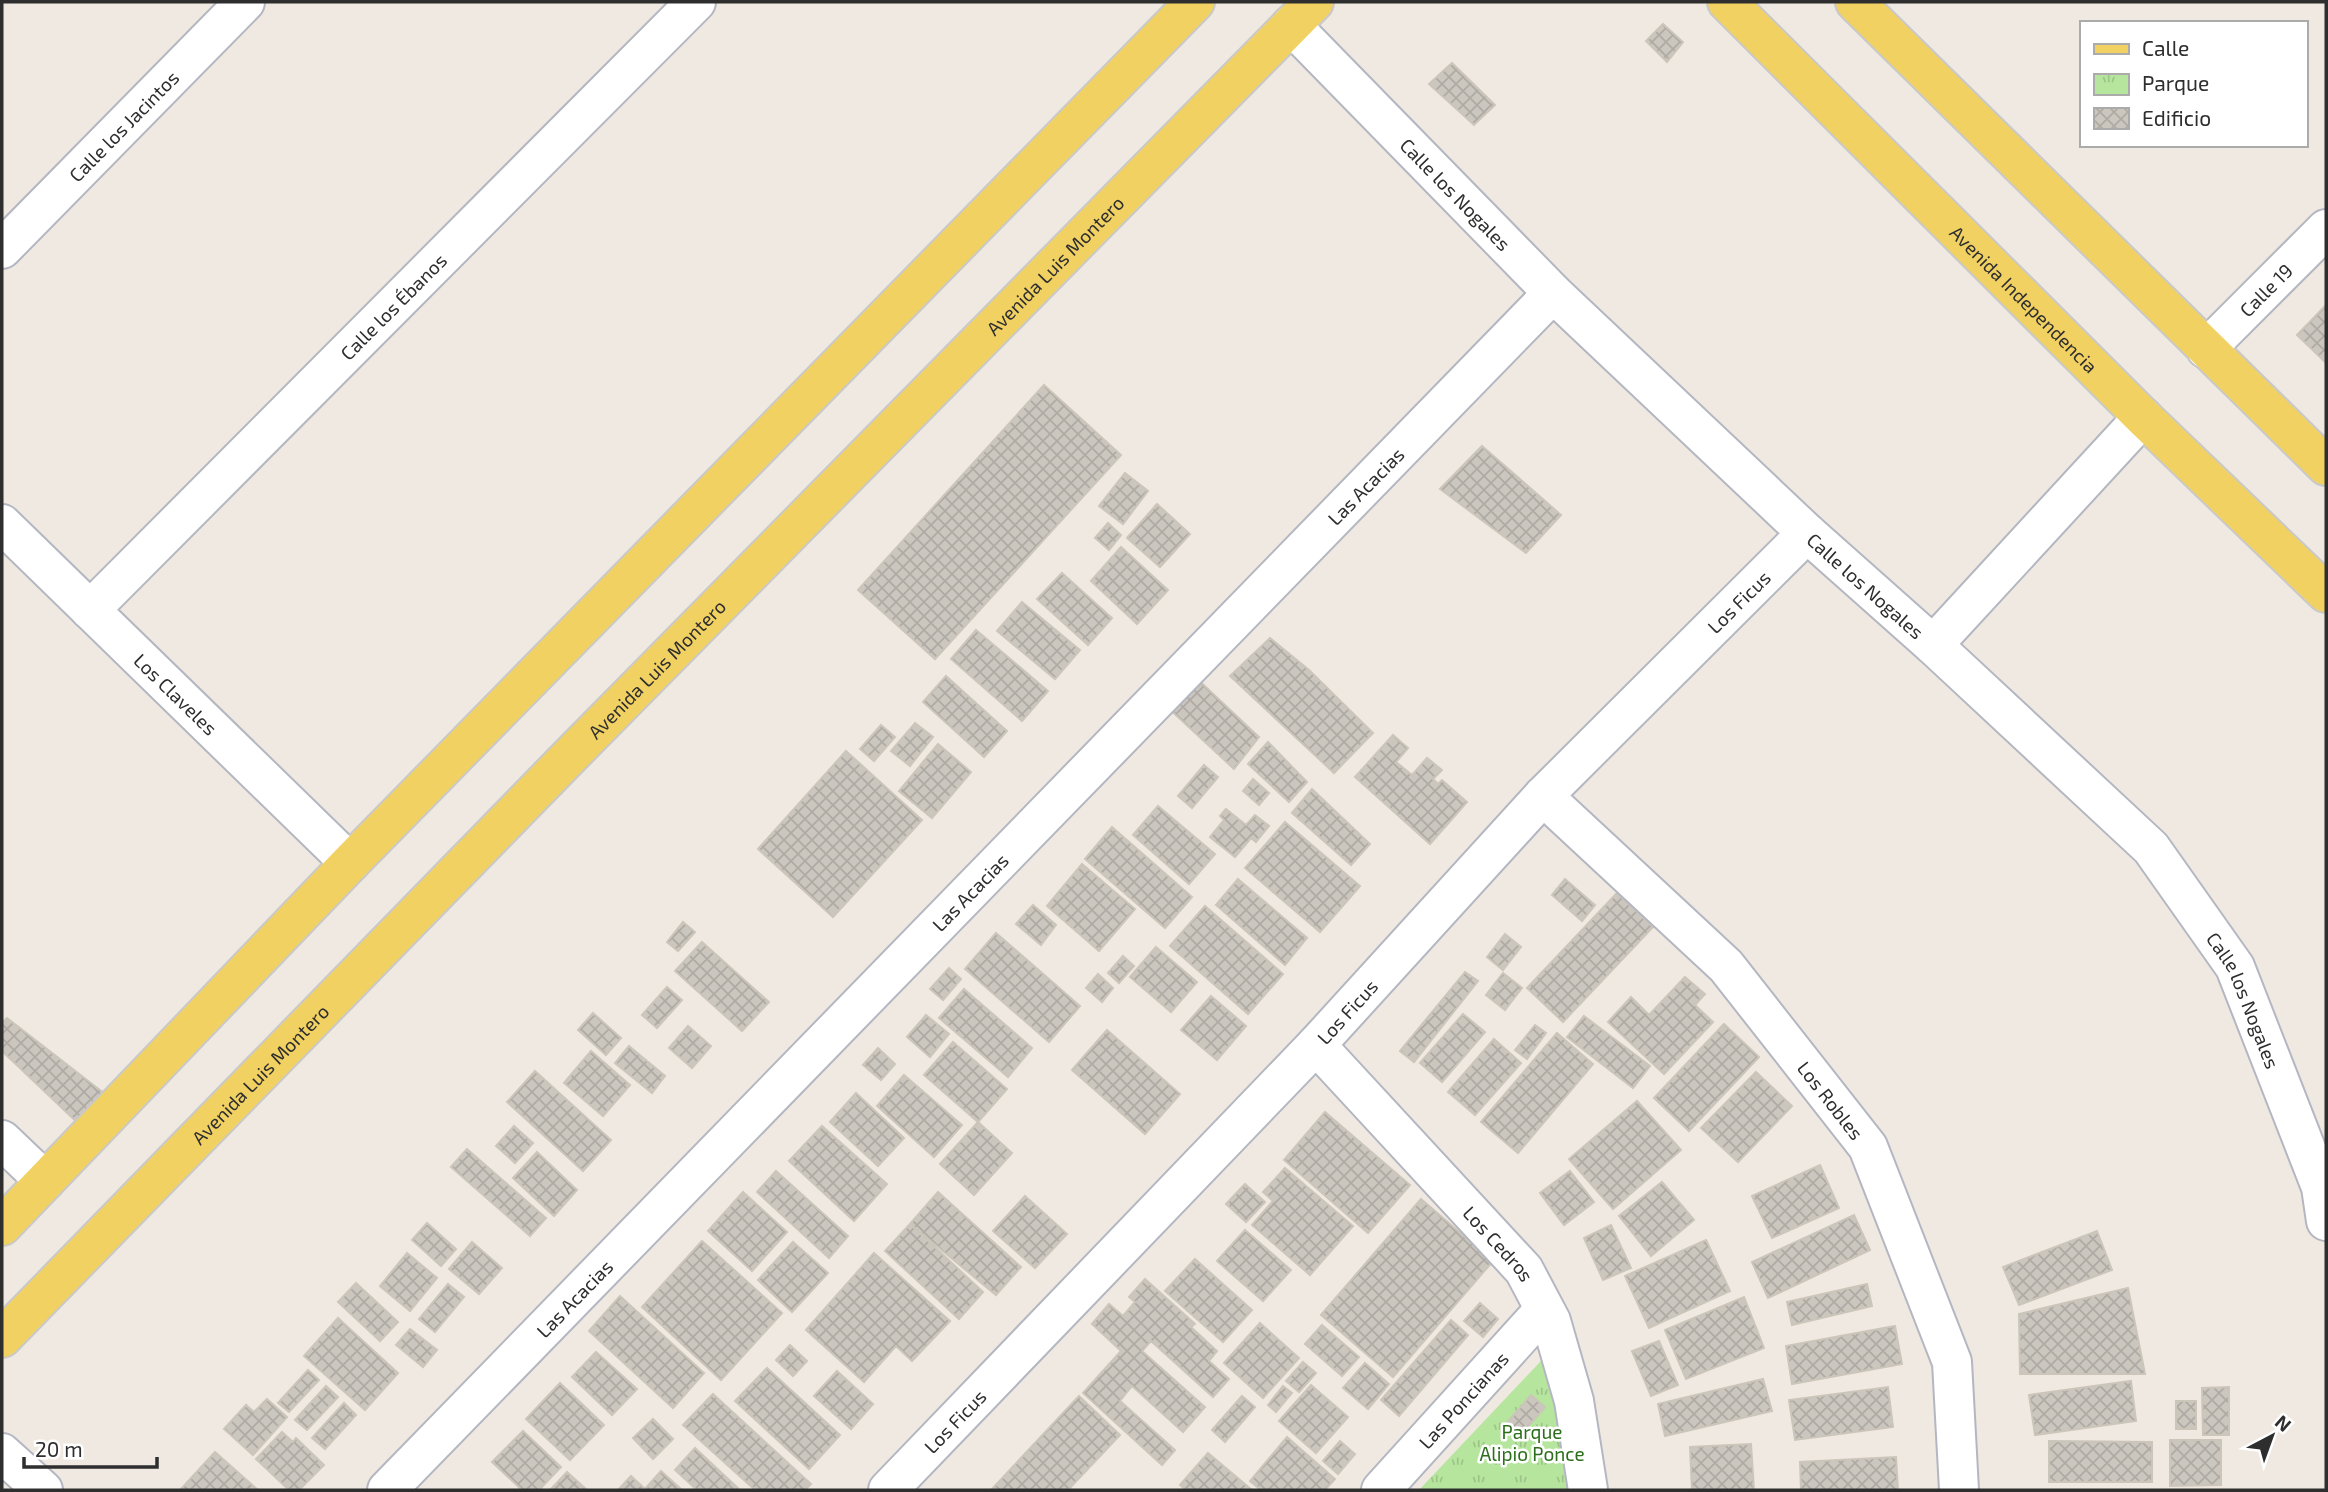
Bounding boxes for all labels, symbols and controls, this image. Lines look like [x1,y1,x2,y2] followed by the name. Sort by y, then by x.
[2080,21,2307,147] legend
[2142,35,2189,60] text: Calle
[64,65,183,186] street label: Calle los Jacintos
[2142,70,2209,95] text: Parque
[2142,105,2211,130] text: Edificio
[1396,133,1516,255] street label: Calle los Nogales
[981,191,1128,339] street label: Avenida Luis Montero
[1946,220,2103,377] street label: Avenida Independencia
[335,248,451,364] street label: Calle los Ébanos
[2234,258,2297,321] street label: Calle 19
[1322,442,1408,529] street label: Las Acacias
[1803,528,1929,643] street label: Calle los Nogales
[1702,565,1774,638] street label: Los Ficus
[583,594,730,743] street label: Avenida Luis Montero
[130,648,222,739] street label: Los Claveles
[927,848,1013,935] street label: Las Acacias
[2202,927,2285,1071] street label: Calle los Nogales
[1312,974,1382,1048] street label: Los Ficus
[186,999,333,1149] street label: Avenida Luis Montero
[1793,1056,1869,1144] street label: Los Robles
[1459,1201,1539,1285] street label: Los Cedros
[531,1254,617,1342] street label: Las Acacias
[1413,1346,1513,1453] street label: Las Poncianas
[919,1384,990,1457] street label: Los Ficus
[2237,1401,2307,1471] north arrow
[2271,1410,2296,1436] text: N
[1479,1420,1585,1465] park label: Parque Alipio Ponce
[24,1426,158,1470] scale bar
[35,1436,83,1461] text: 20 m

